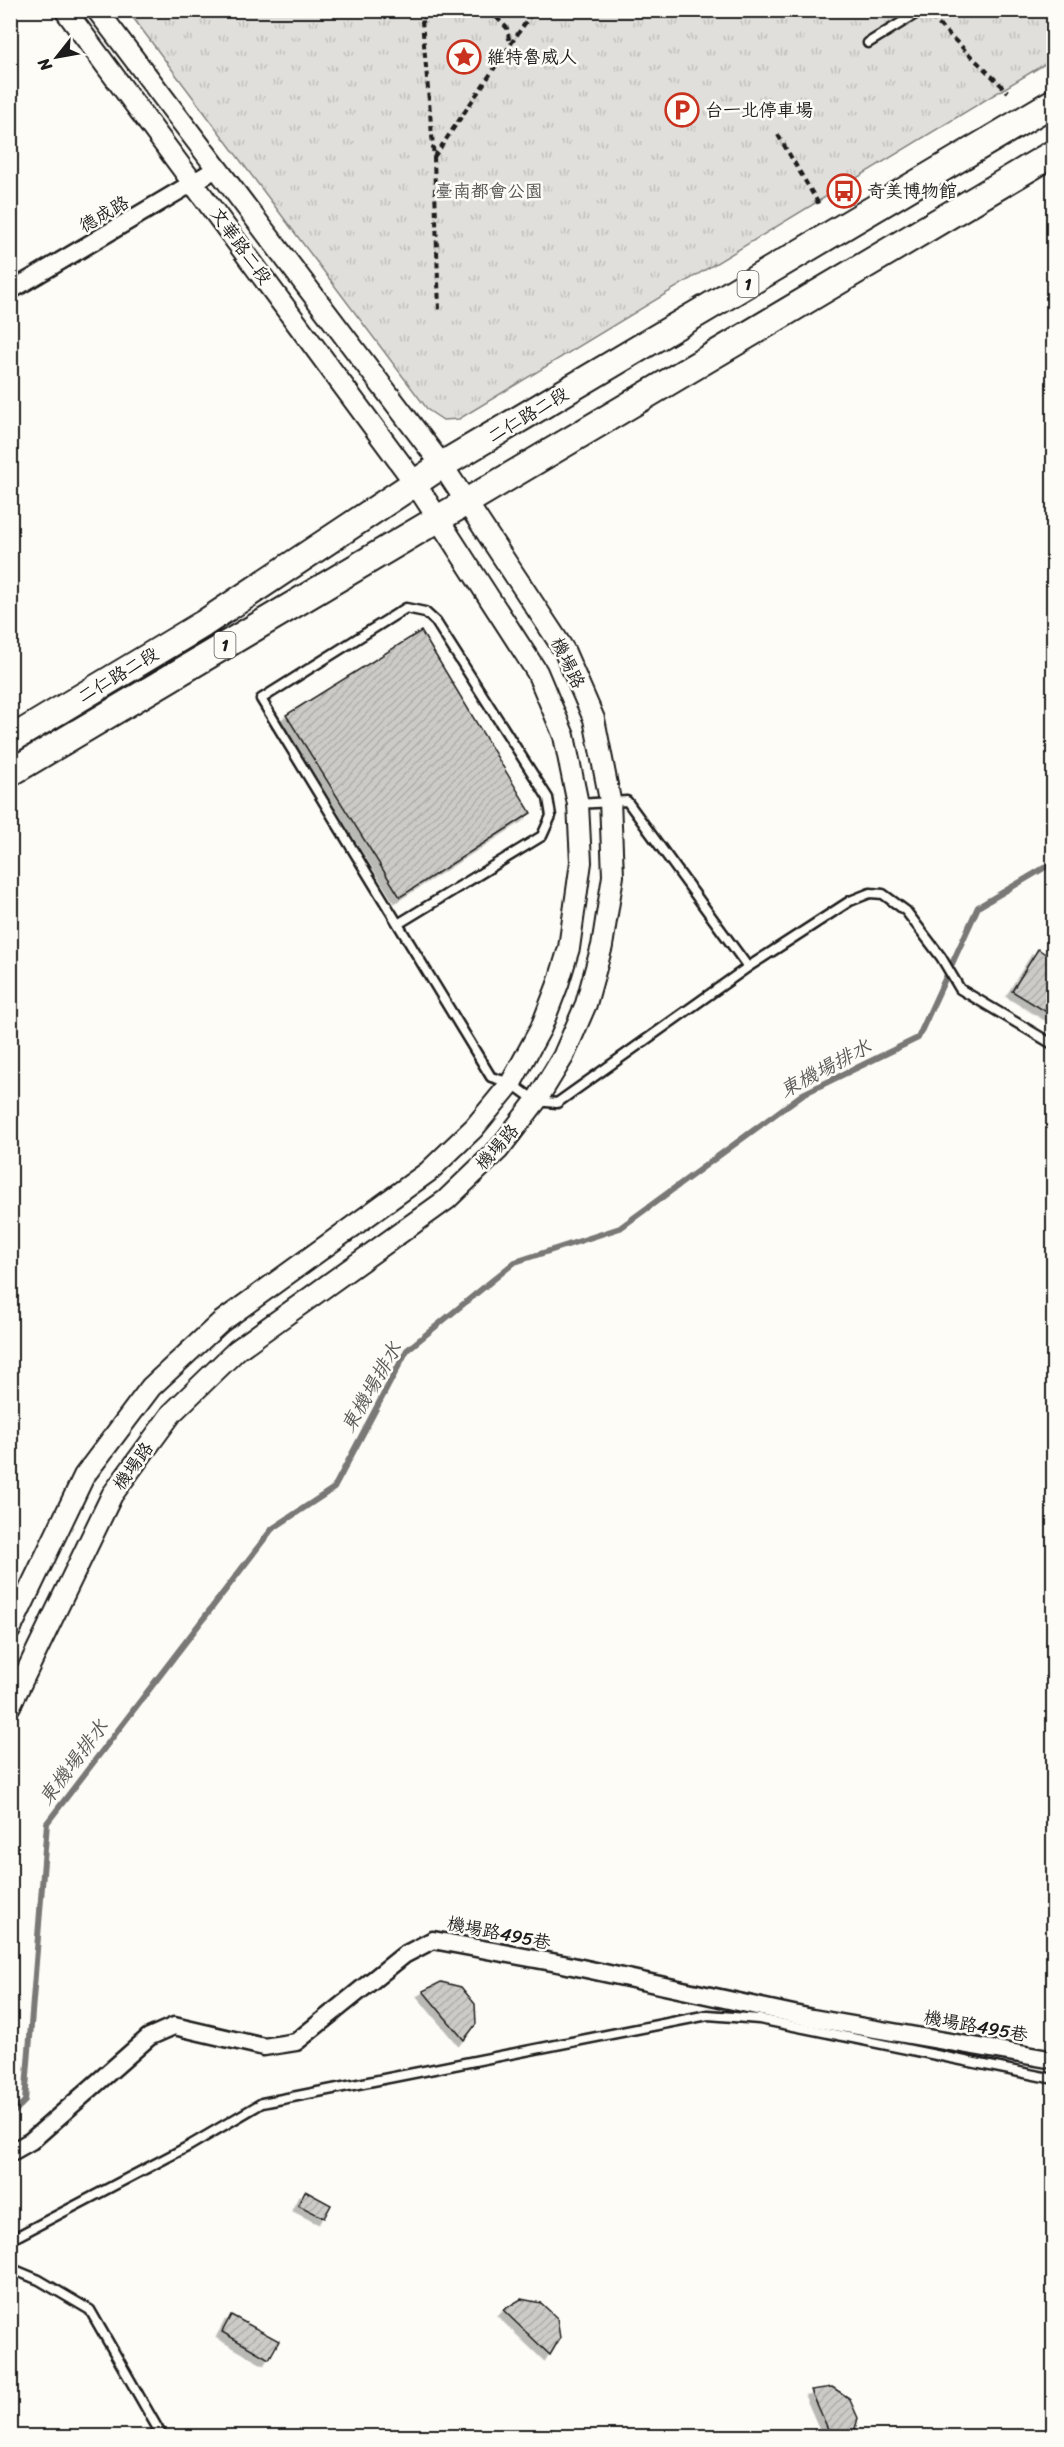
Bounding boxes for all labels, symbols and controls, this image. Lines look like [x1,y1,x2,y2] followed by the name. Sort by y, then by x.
[27,27,87,87] north arrow
[446,39,482,75] place icon: 維特魯威人
[487,41,577,73] place label: 維特魯威人
[29,51,60,78] text: N
[664,92,700,128] parking icon: 台一北停車場
[705,94,813,126] place label: 台一北停車場
[826,173,862,209] bus stop icon: 奇美博物館
[435,175,543,207] park label: 臺南都會公園
[867,175,957,207] place label: 奇美博物館
[73,187,135,241] street label: 德成路
[202,200,280,292] street label: 文華路二段
[738,271,758,297] road number: 1
[481,378,575,452] street label: 二仁路二段
[214,632,236,658] road number: 1
[542,632,594,694] street label: 機場路
[71,638,165,712] street label: 二仁路二段
[773,1029,878,1107] water label: 東機場排水
[467,1116,527,1178] street label: 機場路
[331,1334,412,1439] water label: 東機場排水
[104,1435,162,1497] street label: 機場路
[29,1711,118,1813] water label: 東機場排水
[444,1907,554,1959] street label: 機場路495巷
[921,2001,1031,2051] street label: 機場路495巷

